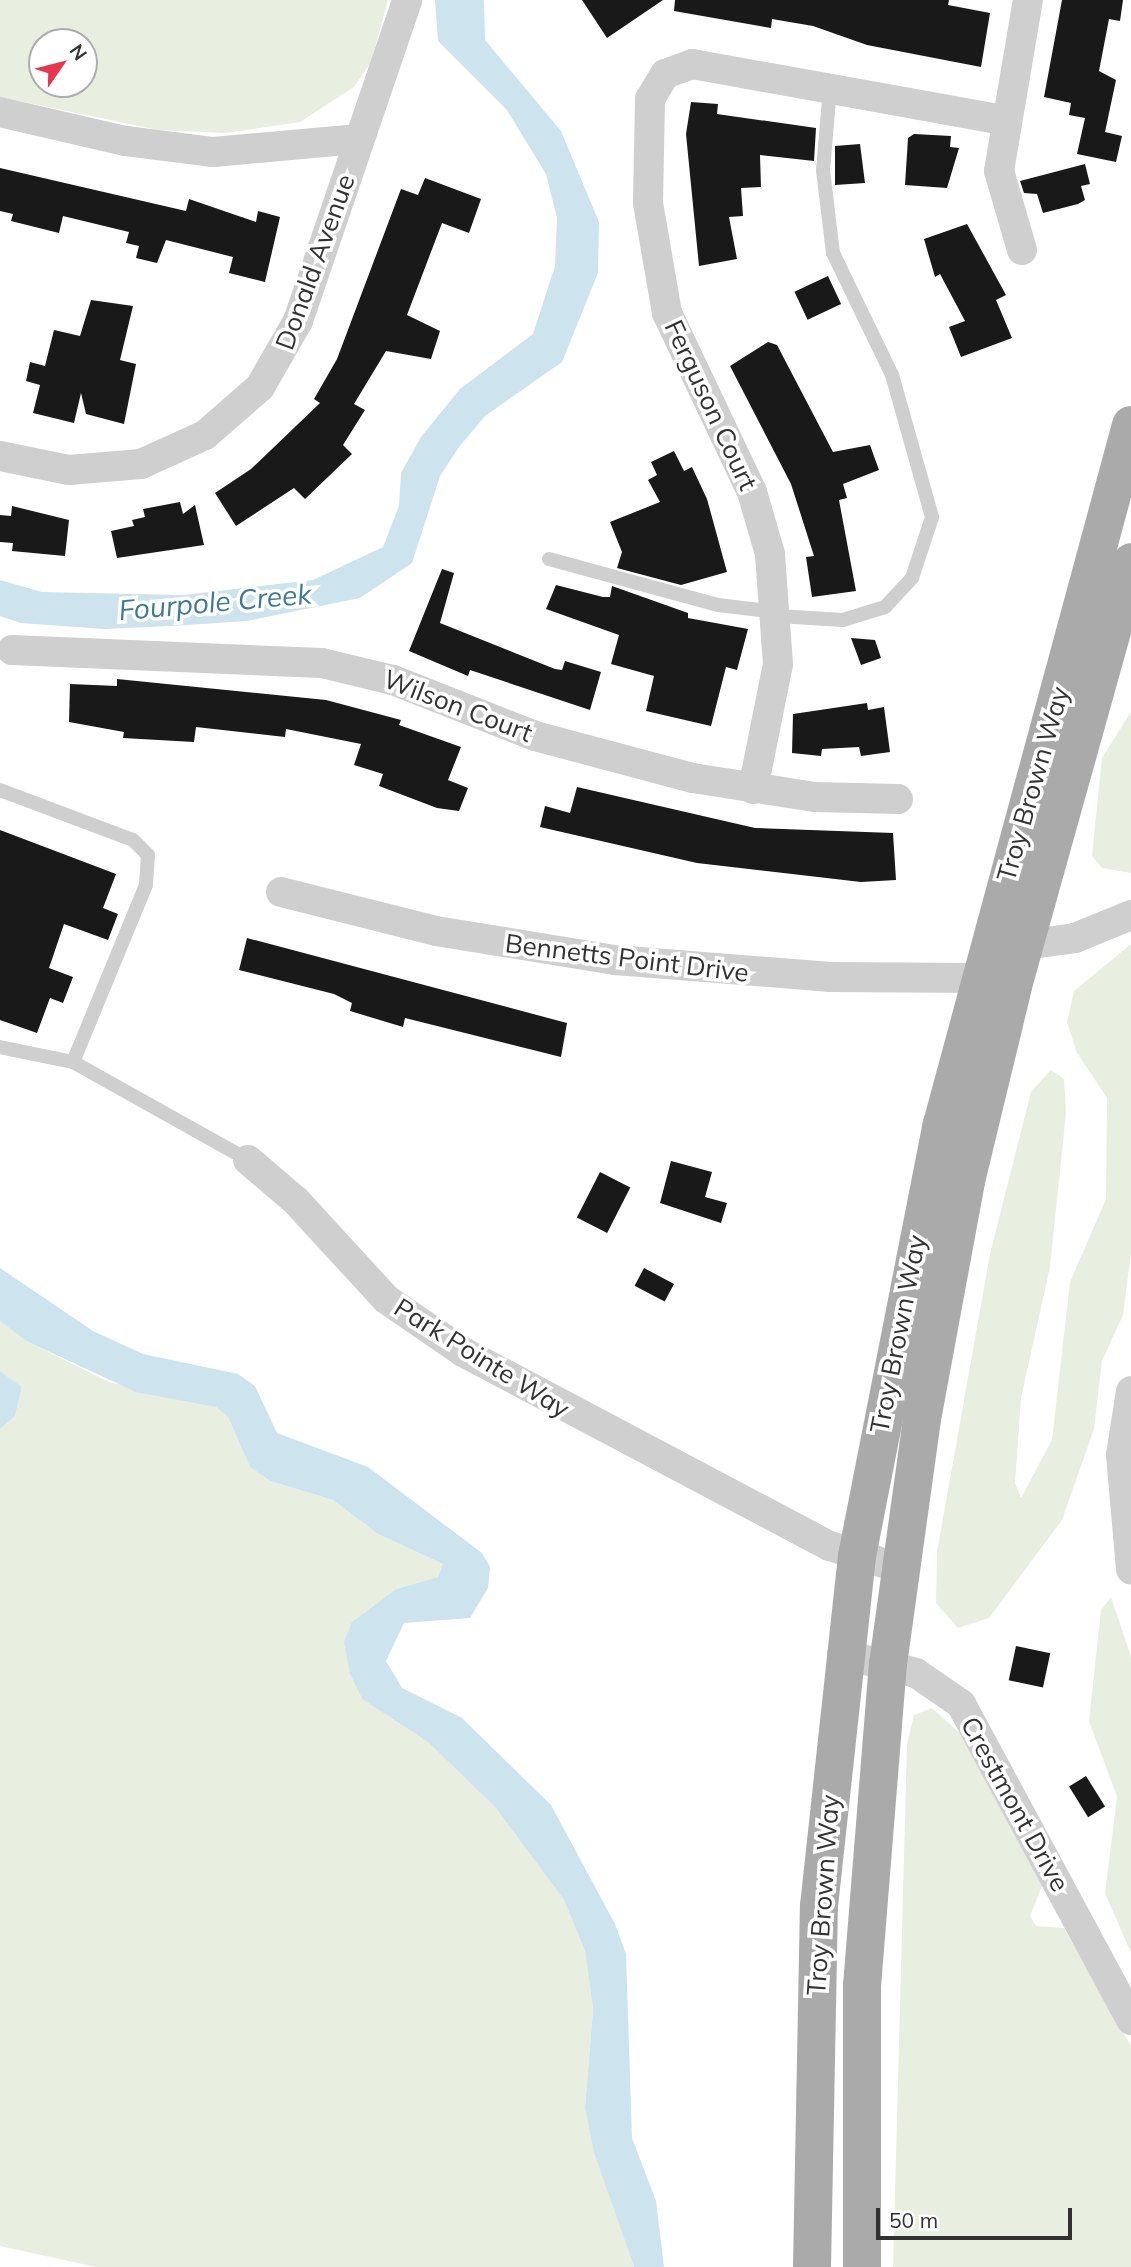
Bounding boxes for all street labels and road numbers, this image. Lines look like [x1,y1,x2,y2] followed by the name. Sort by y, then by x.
[269,170,361,354] street label: Donald Avenue
[658,315,764,495] street label: Ferguson Court
[379,663,537,749] street label: Wilson Court
[990,683,1076,885] street label: Troy Brown Way
[503,928,751,988] street label: Bennetts Point Drive
[863,1232,933,1436] street label: Troy Brown Way
[389,1292,575,1424] street label: Park Pointe Way
[954,1711,1076,1897] street label: Crestmont Drive
[800,1794,846,1996] street label: Troy Brown Way

